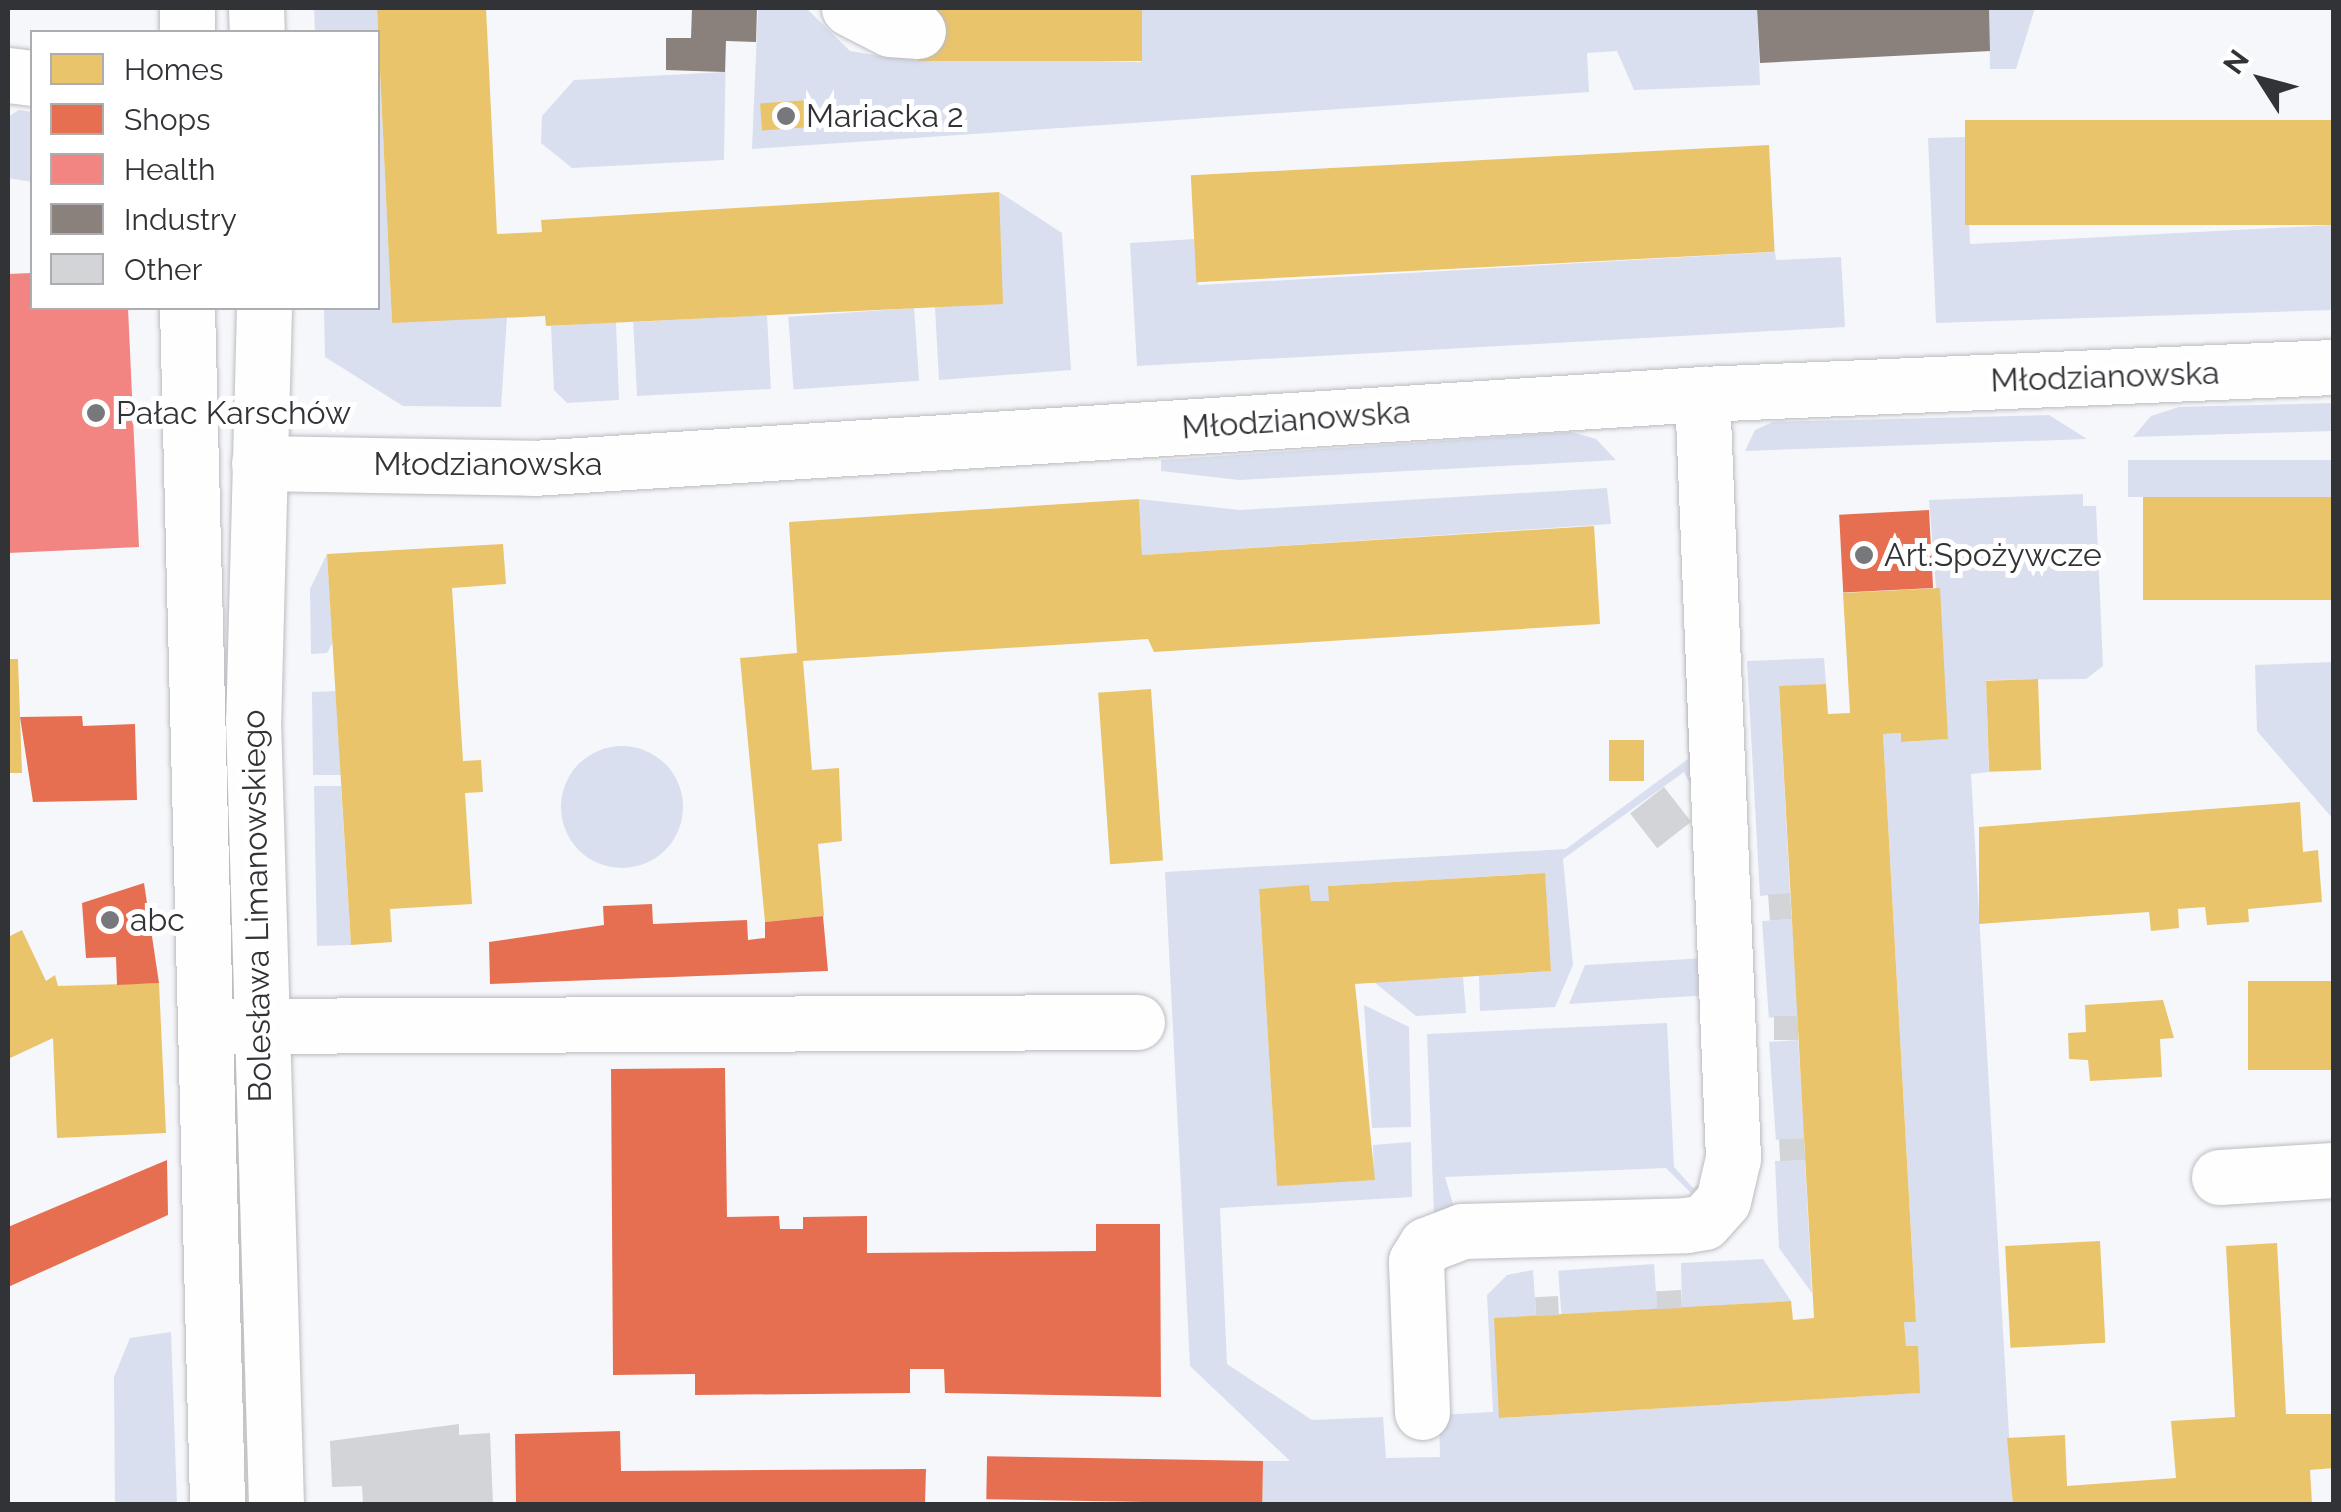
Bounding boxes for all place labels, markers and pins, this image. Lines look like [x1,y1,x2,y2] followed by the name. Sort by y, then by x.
[806,97,964,135] place label: Mariacka 2
[775,105,797,127] marker: Mariacka 2
[116,394,351,432] place label: Pałac Karschów
[85,402,107,424] marker: Pałac Karschów
[1884,536,2102,574] place label: Art.Spożywcze
[1853,544,1875,566] marker: Art.Spożywcze
[130,901,185,939] place label: abc
[99,909,121,931] marker: abc

